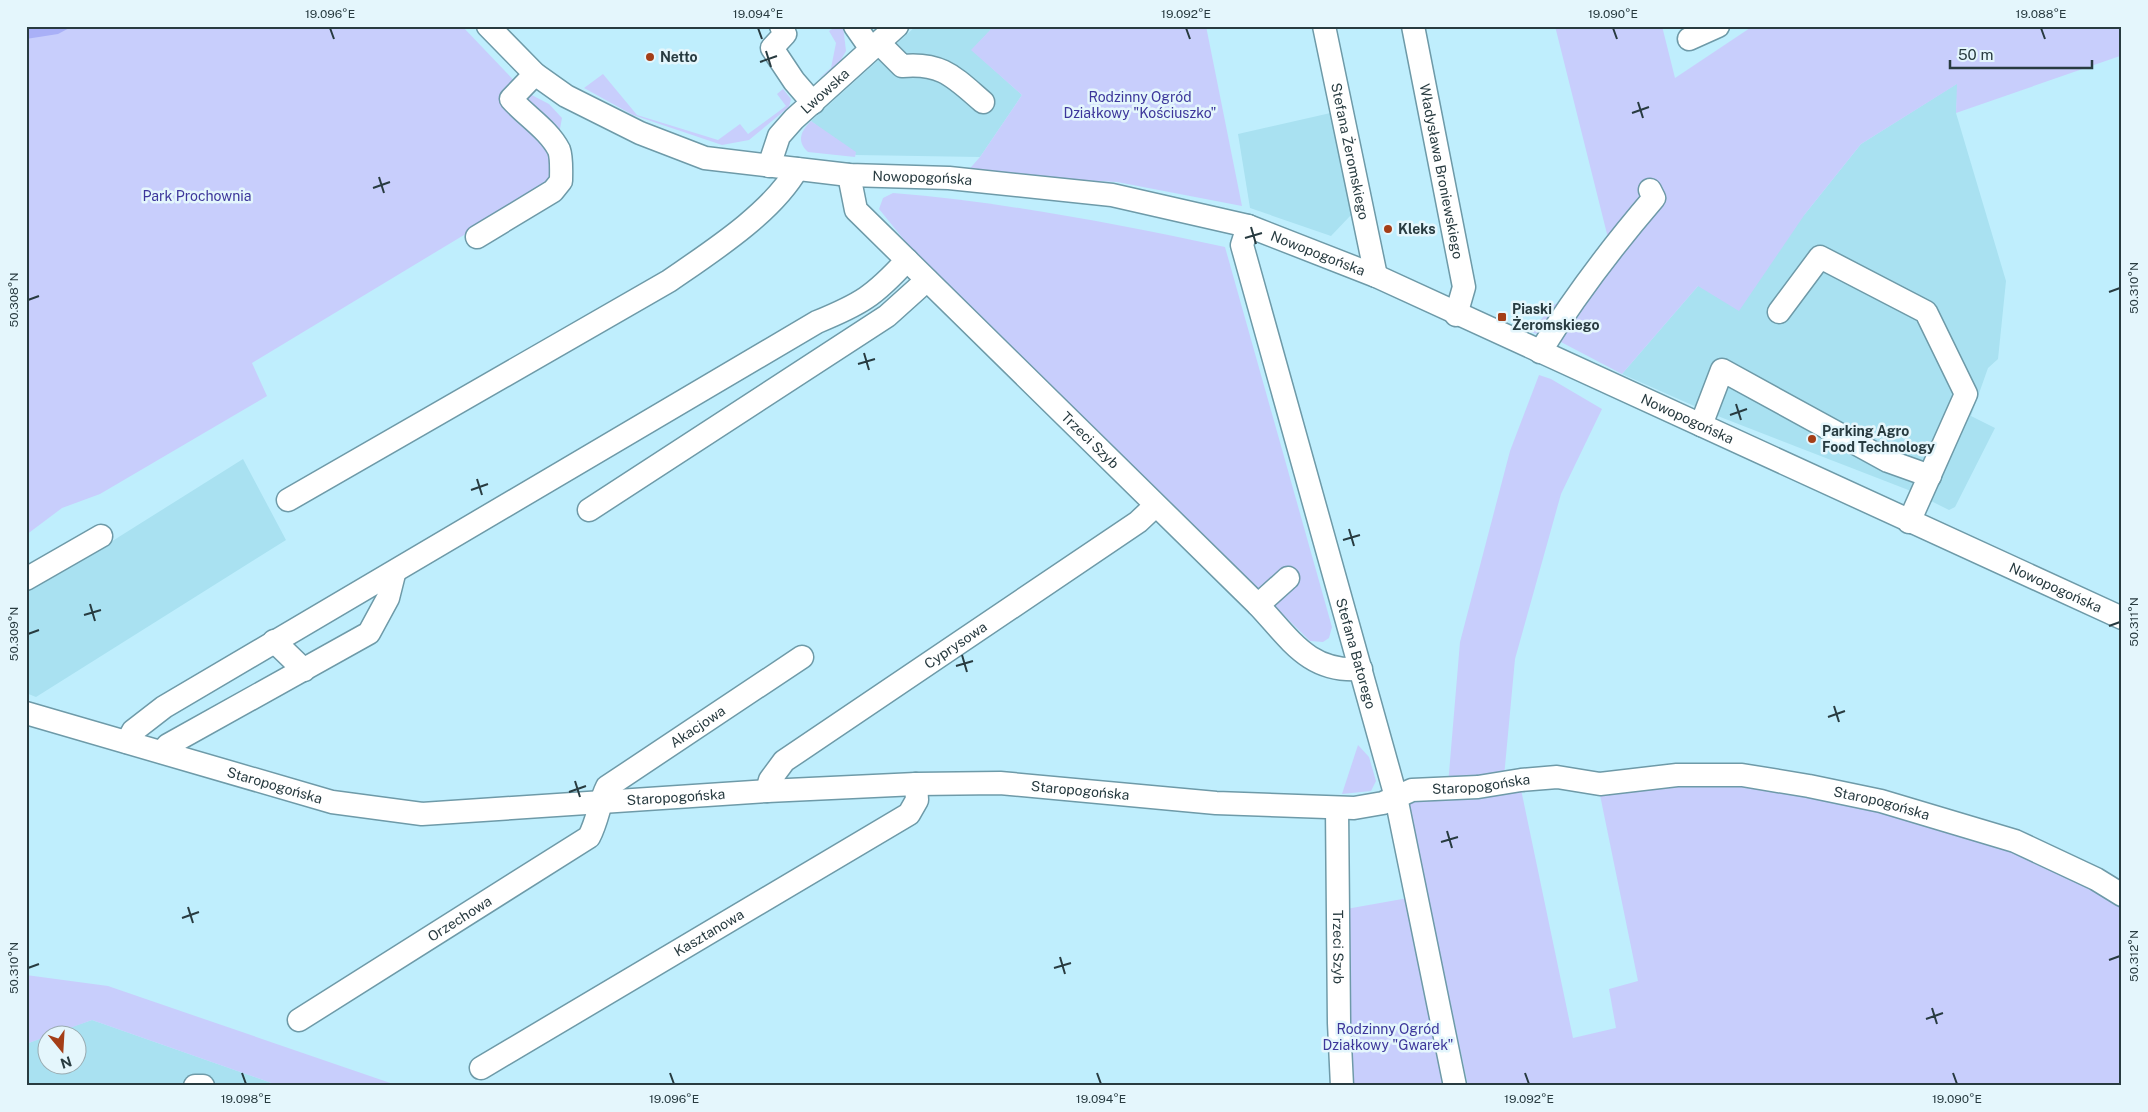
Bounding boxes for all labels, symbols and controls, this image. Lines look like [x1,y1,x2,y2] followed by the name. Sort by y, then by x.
[305,7,355,21] text: 19.096°E
[733,7,783,21] text: 19.094°E
[1161,7,1211,21] text: 19.092°E
[1588,7,1638,21] text: 19.090°E
[2016,7,2066,21] text: 19.088°E
[1950,38,2093,70] scale bar
[1958,46,1993,63] text: 50 m
[660,49,698,65] place label: Netto
[644,51,656,63] marker: Netto
[798,65,852,117] street label: Lwowska
[1328,81,1372,221] street label: Stefana Żeromskiego
[1416,82,1466,260] street label: Władysława Broniewskiego
[1063,89,1217,121] park label: Rodzinny Ogród Działkowy "Kościuszko"
[872,168,973,188] street label: Nowopogońska
[142,188,252,204] park label: Park Prochownia
[1398,221,1436,237] place label: Kleks
[1382,223,1394,235] marker: Kleks
[1268,228,1367,279] street label: Nowopogońska
[2127,262,2141,314] text: 50.310°N
[7,273,21,327] text: 50.308°N
[1512,301,1599,333] place label: Piaski Żeromskiego
[1496,311,1508,323] marker: Piaski Żeromskiego
[1639,391,1736,447] street label: Nowopogońska
[1058,408,1122,472] street label: Trzeci Szyb
[1822,423,1935,455] place label: Parking Agro Food Technology
[1806,433,1818,445] marker: Parking Agro Food Technology
[2007,559,2104,616] street label: Nowopogońska
[1333,596,1379,711] street label: Stefana Batorego
[2127,597,2141,647] text: 50.311°N
[7,607,21,661] text: 50.309°N
[921,618,990,672] street label: Cyprysowa
[667,702,728,751] street label: Akacjowa
[225,764,324,807] street label: Staropogońska
[1432,771,1531,797] street label: Staropogońska
[1030,778,1130,803] street label: Staropogońska
[1832,783,1932,823] street label: Staropogońska
[626,786,726,808] street label: Staropogońska
[425,893,495,945] street label: Orzechowa
[671,906,747,960] street label: Kasztanowa
[1330,910,1347,984] street label: Trzeci Szyb
[2127,930,2141,982] text: 50.312°N
[7,942,21,994] text: 50.310°N
[1323,1021,1454,1053] park label: Rodzinny Ogród Działkowy "Gwarek"
[38,1024,88,1074] north arrow
[58,1053,74,1072] text: N
[221,1092,271,1106] text: 19.098°E
[649,1092,699,1106] text: 19.096°E
[1076,1092,1126,1106] text: 19.094°E
[1504,1092,1554,1106] text: 19.092°E
[1932,1092,1982,1106] text: 19.090°E

